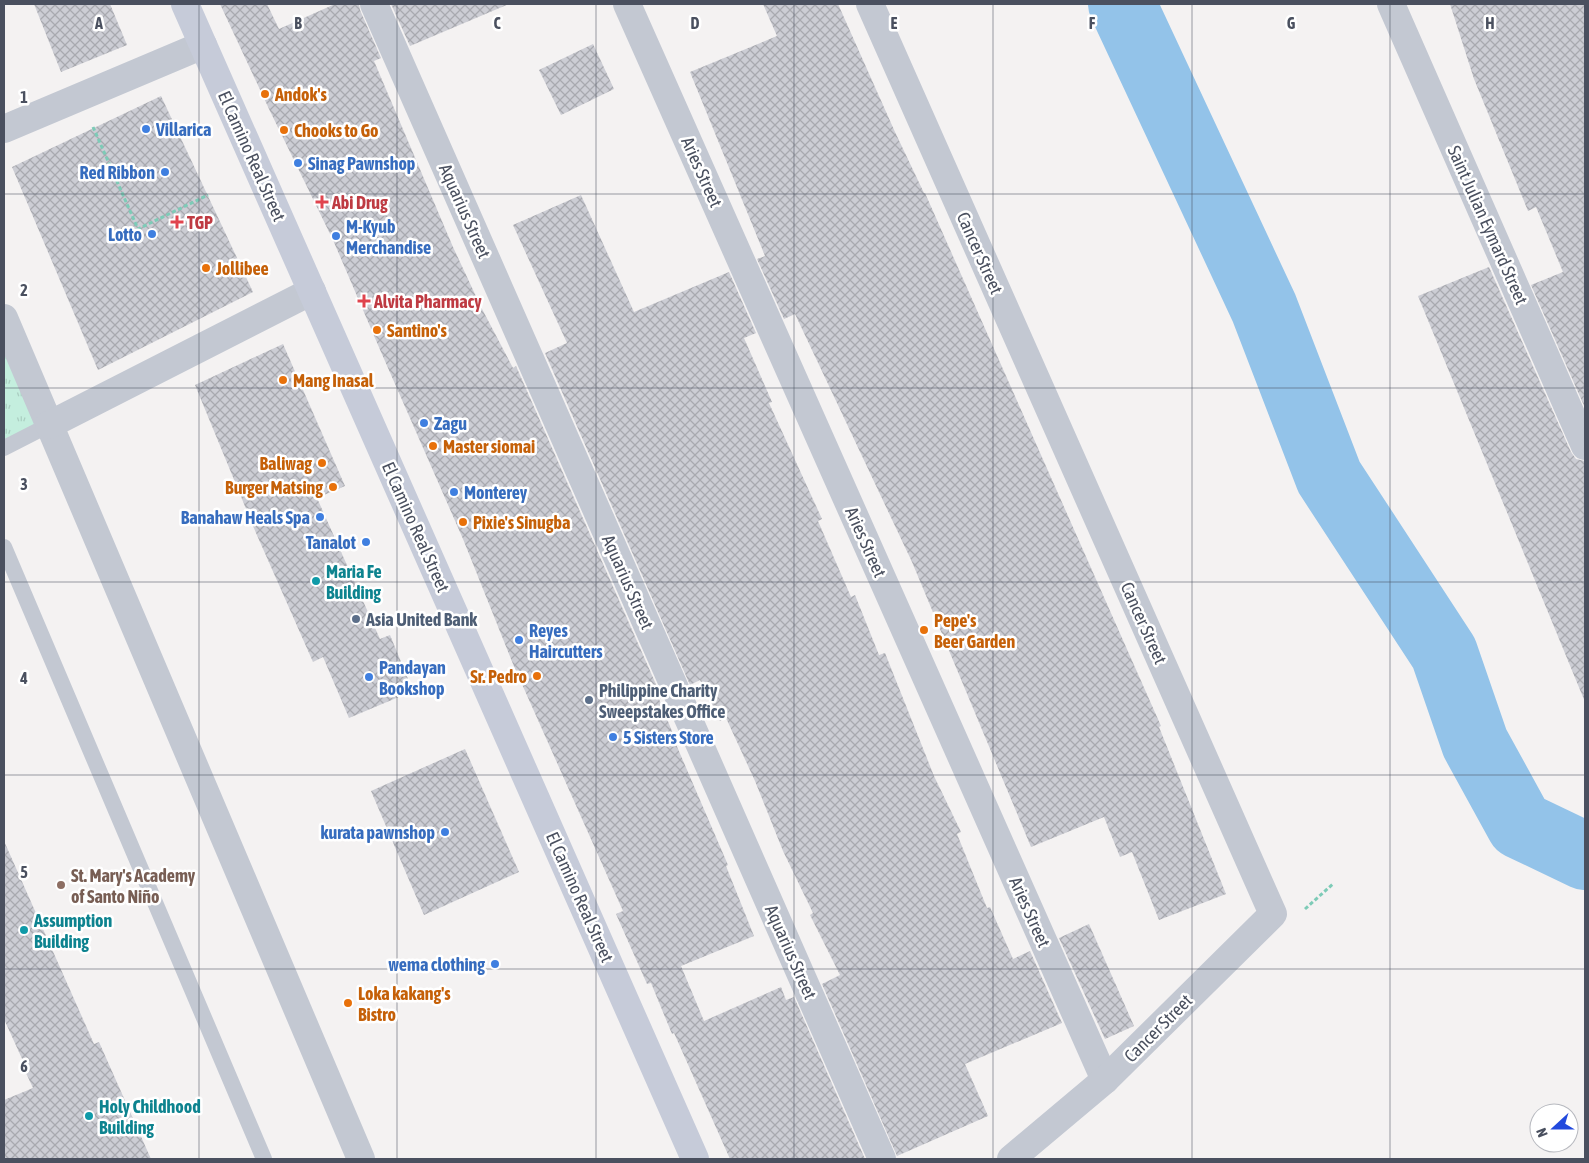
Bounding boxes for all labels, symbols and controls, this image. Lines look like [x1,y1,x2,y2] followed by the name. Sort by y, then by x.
[94,14,103,32] text: A
[294,14,302,32] text: B
[493,14,501,32] text: C
[691,14,700,32] text: D
[891,14,898,32] text: E
[1089,14,1096,32] text: F
[1287,14,1296,32] text: G
[1485,14,1495,32] text: H
[274,84,327,105] place label: Andok's
[20,88,28,106] text: 1
[214,88,290,224] street label: El Camino Real Street
[259,88,271,100] marker: Andok's
[155,119,211,140] place label: Villarica
[294,120,378,141] place label: Chooks to Go
[140,123,152,135] marker: Villarica
[278,124,290,136] marker: Chooks to Go
[677,134,727,210] street label: Aries Street
[1444,142,1532,308] street label: Saint Julian Eymard Street
[308,153,415,174] place label: Sinag Pawnshop
[292,157,304,169] marker: Sinag Pawnshop
[435,161,495,261] street label: Aquarius Street
[80,162,155,183] place label: Red Ribbon
[159,166,171,178] marker: Red Ribbon
[331,192,388,213] place label: Abi Drug
[316,196,328,208] marker: Abi Drug
[953,209,1007,297] street label: Cancer Street
[187,212,213,233] place label: TGP
[171,216,183,228] marker: TGP
[346,216,431,258] place label: M-Kyub Merchandise
[108,224,142,245] place label: Lotto
[146,228,158,240] marker: Lotto
[330,230,342,242] marker: M-Kyub Merchandise
[215,258,269,279] place label: Jollibee
[200,262,212,274] marker: Jollibee
[20,281,28,299] text: 2
[373,291,482,312] place label: Alvita Pharmacy
[358,295,370,307] marker: Alvita Pharmacy
[387,320,447,341] place label: Santino's
[371,324,383,336] marker: Santino's
[293,370,374,391] place label: Mang Inasal
[277,374,289,386] marker: Mang Inasal
[434,413,467,434] place label: Zagu
[418,417,430,429] marker: Zagu
[443,436,535,457] place label: Master siomai
[427,440,439,452] marker: Master siomai
[260,453,312,474] place label: Baliwag
[316,457,328,469] marker: Baliwag
[378,459,454,595] street label: El Camino Real Street
[20,475,28,493] text: 3
[225,477,323,498] place label: Burger Matsing
[327,481,339,493] marker: Burger Matsing
[464,482,528,503] place label: Monterey
[448,486,460,498] marker: Monterey
[841,504,891,580] street label: Aries Street
[181,507,310,528] place label: Banahaw Heals Spa
[314,511,326,523] marker: Banahaw Heals Spa
[473,512,570,533] place label: Pixie's Sinugba
[457,516,469,528] marker: Pixie's Sinugba
[306,532,357,553] place label: Tanalot
[598,532,658,632] street label: Aquarius Street
[360,536,372,548] marker: Tanalot
[326,561,382,603] place label: Maria Fe Building
[310,575,322,587] marker: Maria Fe Building
[1117,579,1171,667] street label: Cancer Street
[365,609,478,630] place label: Asia United Bank
[934,610,1015,652] place label: Pepe's Beer Garden
[350,613,362,625] marker: Asia United Bank
[529,620,603,662] place label: Reyes Haircutters
[918,624,930,636] marker: Pepe's Beer Garden
[513,634,525,646] marker: Reyes Haircutters
[379,657,446,699] place label: Pandayan Bookshop
[470,666,527,687] place label: Sr. Pedro
[19,669,28,687] text: 4
[531,670,543,682] marker: Sr. Pedro
[363,671,375,683] marker: Pandayan Bookshop
[599,680,725,722] place label: Philippine Charity Sweepstakes Office
[583,694,595,706] marker: Philippine Charity Sweepstakes Office
[623,727,714,748] place label: 5 Sisters Store
[607,731,619,743] marker: 5 Sisters Store
[321,822,435,843] place label: kurata pawnshop
[439,826,451,838] marker: kurata pawnshop
[542,829,618,965] street label: El Camino Real Street
[20,863,28,881] text: 5
[71,865,196,907] place label: St. Mary's Academy of Santo Niño
[1005,874,1055,950] street label: Aries Street
[55,879,67,891] marker: St. Mary's Academy of Santo Niño
[761,902,821,1002] street label: Aquarius Street
[33,910,112,952] place label: Assumption Building
[18,924,30,936] marker: Assumption Building
[388,954,485,975] place label: wema clothing
[489,958,501,970] marker: wema clothing
[358,983,451,1025] place label: Loka kakang's Bistro
[1120,990,1196,1066] street label: Cancer Street
[342,997,354,1009] marker: Loka kakang's Bistro
[20,1057,28,1075] text: 6
[99,1096,201,1138] place label: Holy Childhood Building
[1529,1103,1579,1153] north arrow
[83,1110,95,1122] marker: Holy Childhood Building
[1533,1126,1551,1139] text: N

